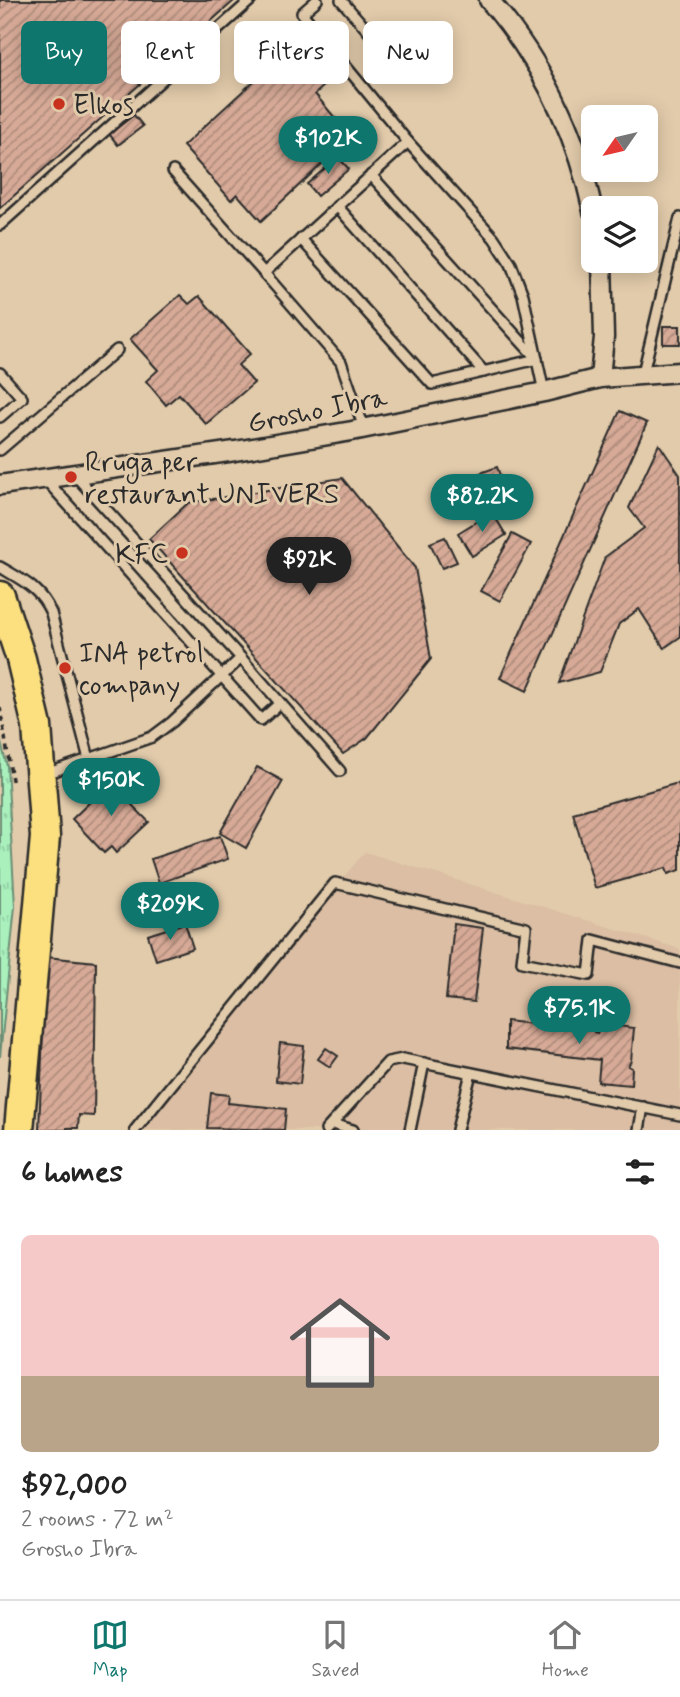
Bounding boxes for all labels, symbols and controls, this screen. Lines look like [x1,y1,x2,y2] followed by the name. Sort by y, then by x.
[21,21,107,84] chip: Buy
[121,21,220,84] chip: Rent
[234,21,349,84] chip: Filters
[363,21,453,84] chip: New
[73,88,134,125] place label: Elkos
[51,96,67,112] marker: Elkos
[581,105,658,182] north arrow
[581,105,658,273] map controls
[279,116,377,176] pin: $102K
[295,124,361,154] text: $102K
[581,196,658,273] button: layers
[245,380,391,443] street label: Grosho Ibra
[85,445,339,514] place label: Rruga per restaurant UNIVERS
[63,469,79,485] marker: Rruga per restaurant UNIVERS
[425,475,539,534] pin: $82.2K
[447,482,517,512] text: $82.2K
[115,537,168,574] place label: KFC
[268,538,350,597] pin: $92K
[174,545,190,561] marker: KFC
[282,545,336,575] text: $92K
[79,636,204,705] place label: INA petrol company
[57,660,73,676] marker: INA petrol company
[62,758,160,818] pin: $150K
[78,766,144,796] text: $150K
[121,883,219,942] pin: $209K
[137,890,203,920] text: $209K
[522,986,636,1046] pin: $75.1K
[543,994,615,1024] text: $75.1K
[21,1153,123,1192] text: 6 homes
[621,1153,659,1191] icon: filters
[277,1280,403,1406] icon: home
[21,1466,128,1505] text: $92,000
[21,1505,174,1535] text: 2 rooms · 72 m²
[21,1535,137,1565] text: Grosho Ibra
[91,1616,129,1683] tab: Map
[311,1616,359,1683] tab: Saved
[542,1616,589,1683] tab: Home

